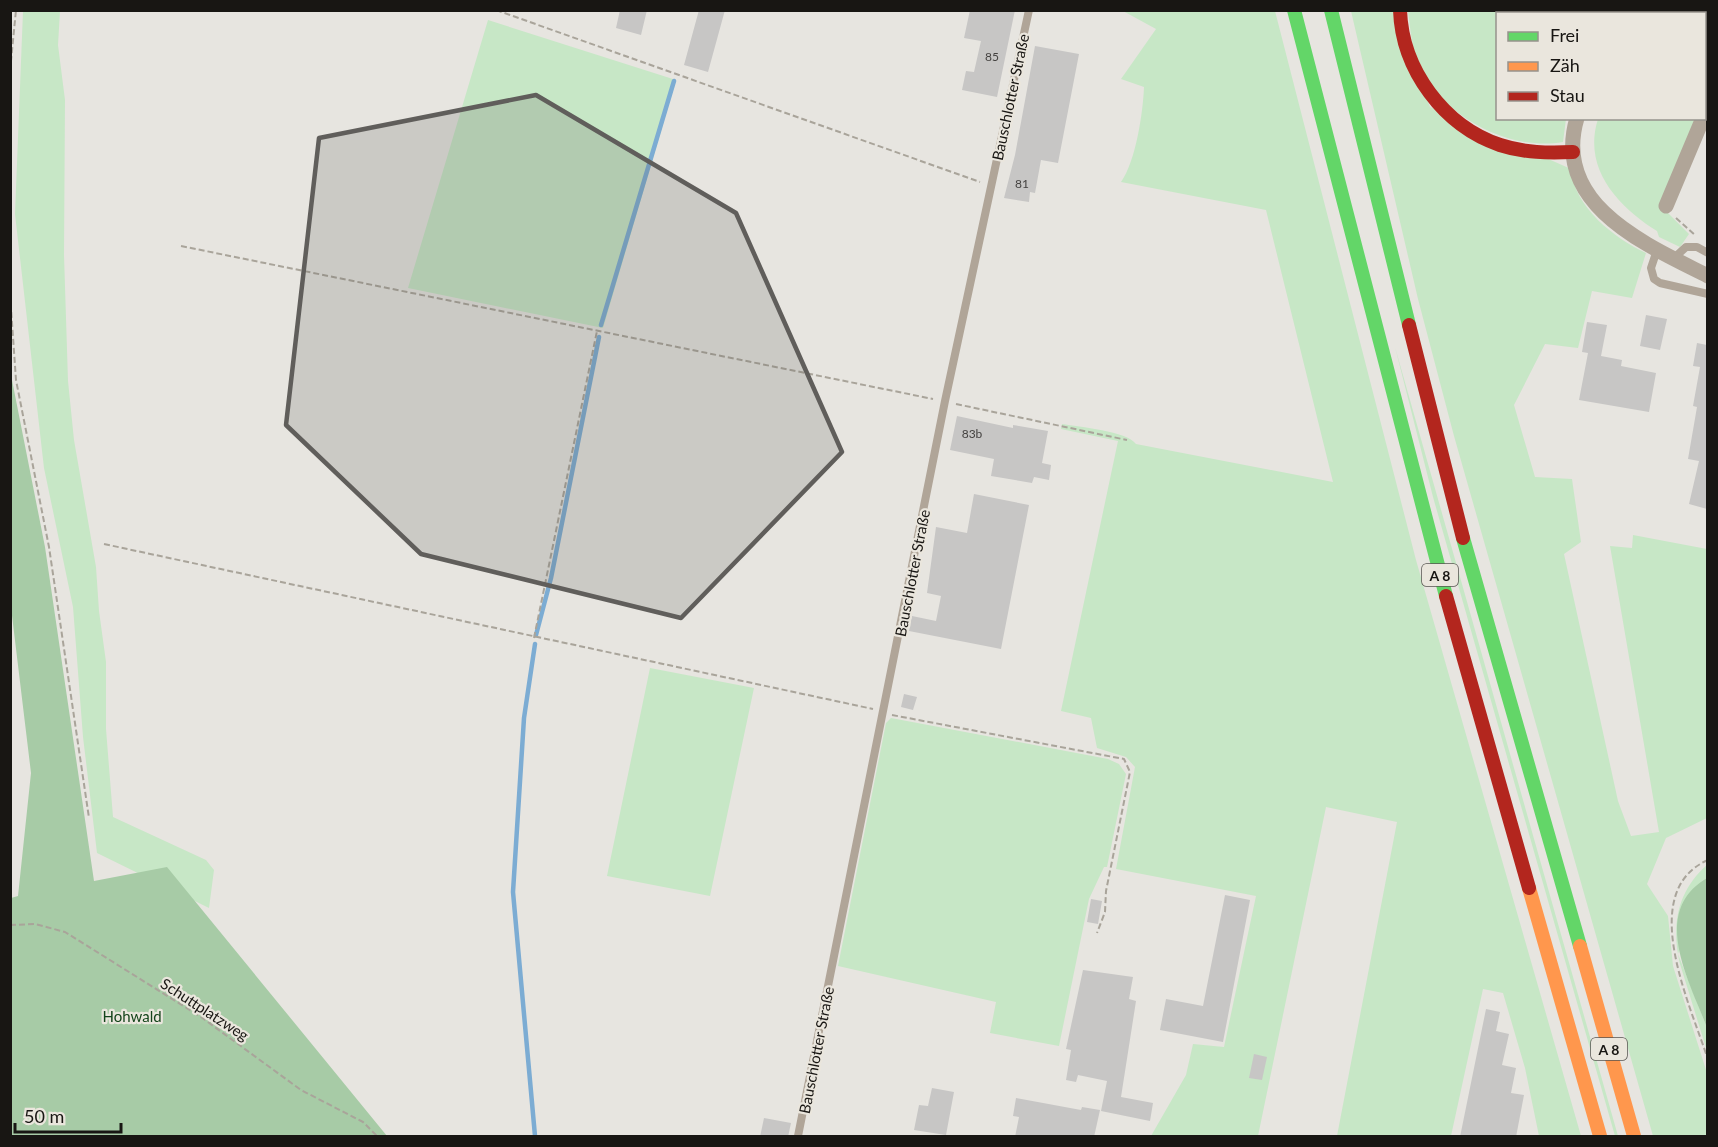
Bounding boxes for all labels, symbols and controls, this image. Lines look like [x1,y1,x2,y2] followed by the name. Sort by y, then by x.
[1496,12,1706,120] legend
[1550,24,1579,46] text: Frei
[988,32,1032,162] street label: Bauschlotter Straße
[985,49,999,64] house number: 85
[1550,54,1580,76] text: Zäh
[1550,84,1585,106] text: Stau
[1015,176,1029,191] house number: 81
[962,426,983,441] house number: 83b
[891,508,933,638] street label: Bauschlotter Straße
[1422,564,1458,586] road number: A 8
[158,974,252,1044] street label: Schuttplatzweg
[795,985,837,1115] street label: Bauschlotter Straße
[102,1007,162,1025] park label: Hohwald
[1591,1038,1627,1060] road number: A 8
[15,1096,122,1134] scale bar
[24,1105,64,1127] text: 50 m

